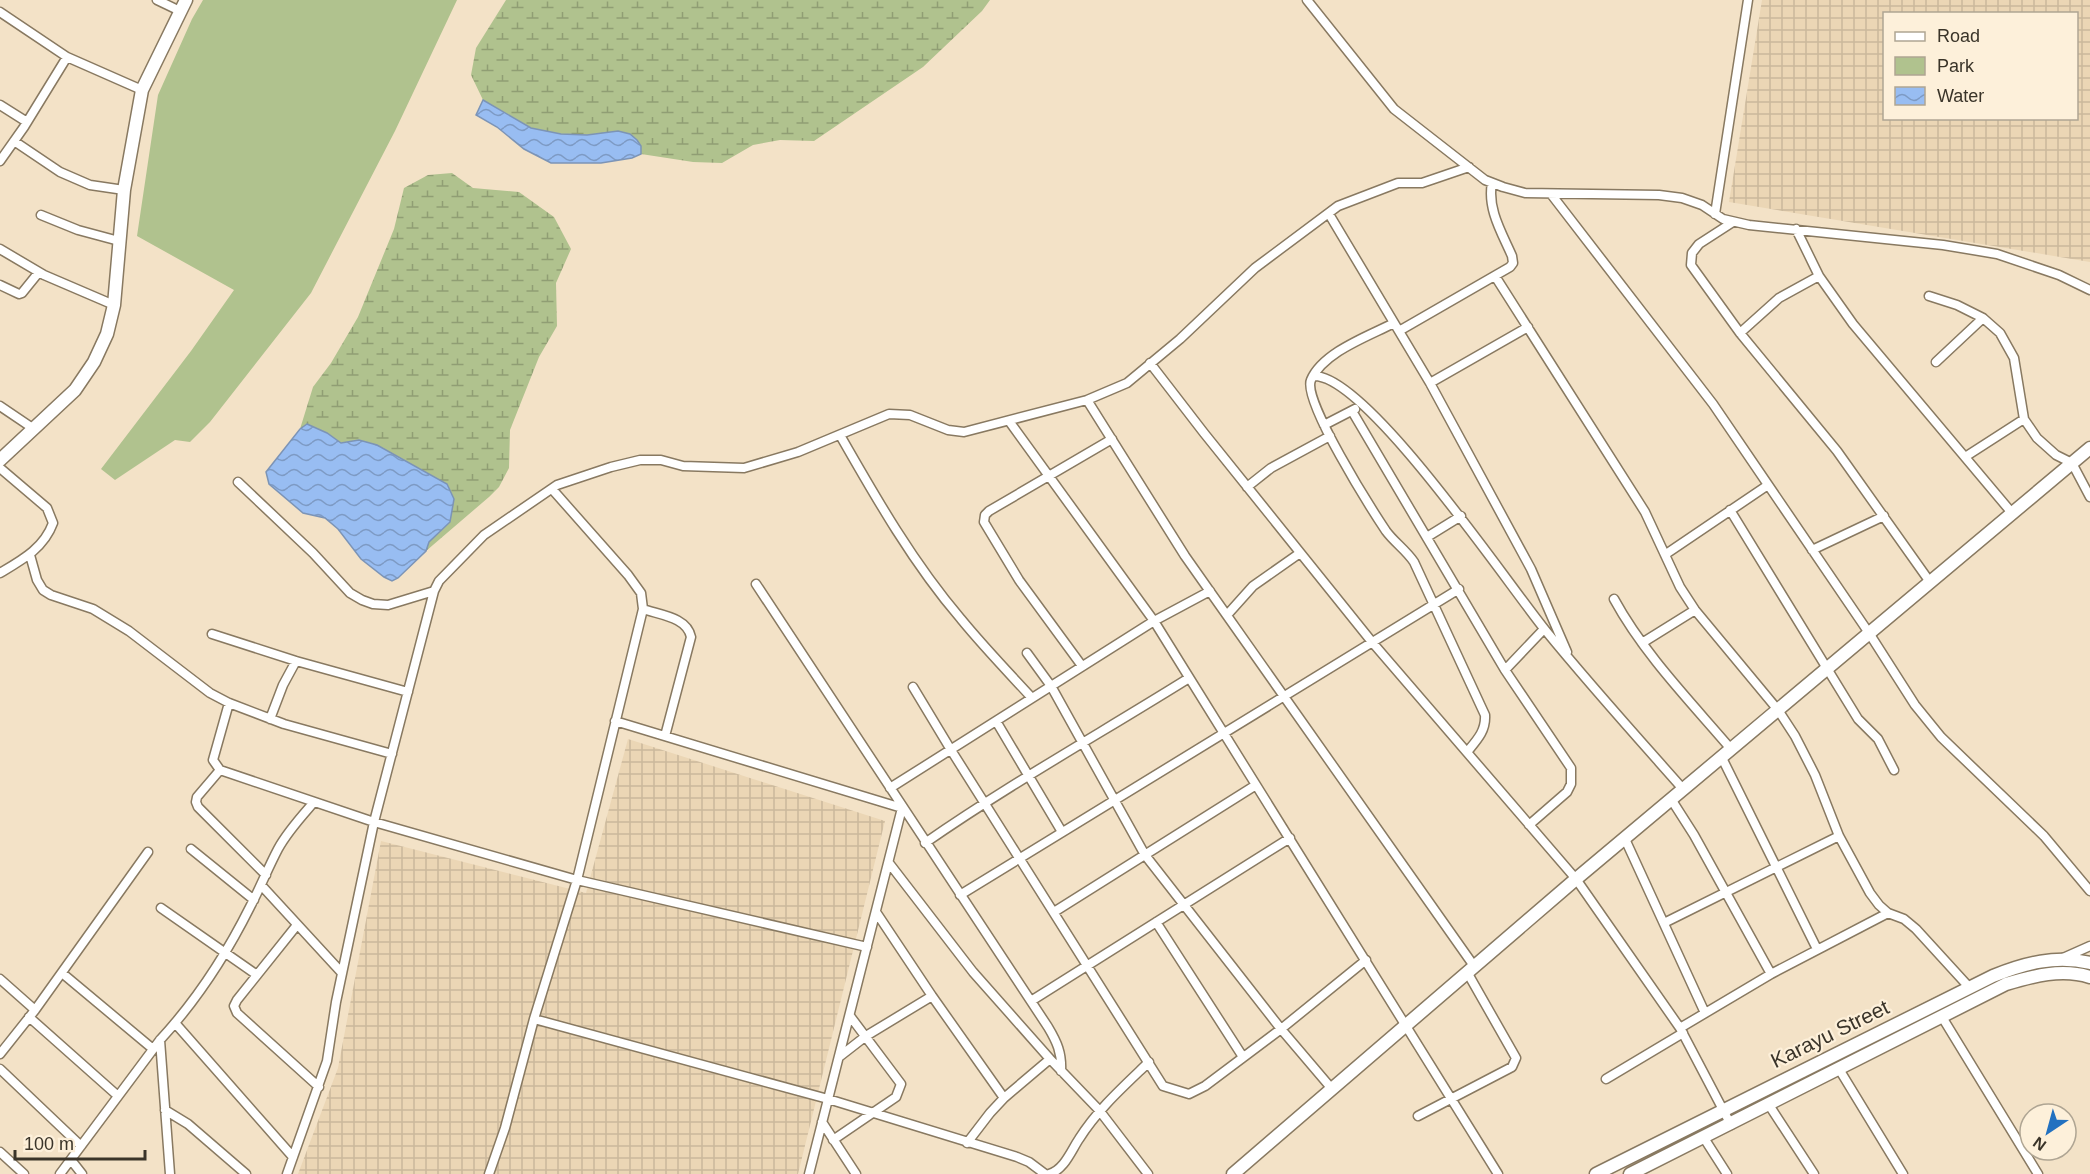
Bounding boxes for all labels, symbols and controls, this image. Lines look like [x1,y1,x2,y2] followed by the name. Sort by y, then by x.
[1883,12,2078,120] legend
[1937,26,1980,46] text: Road
[1937,56,1975,76] text: Park
[1937,86,1984,106] text: Water
[1767,995,1893,1072] street label: Karayu Street
[2018,1102,2078,1162] north arrow
[15,1123,146,1161] scale bar
[2030,1133,2049,1154] text: N
[24,1134,74,1154] text: 100 m

